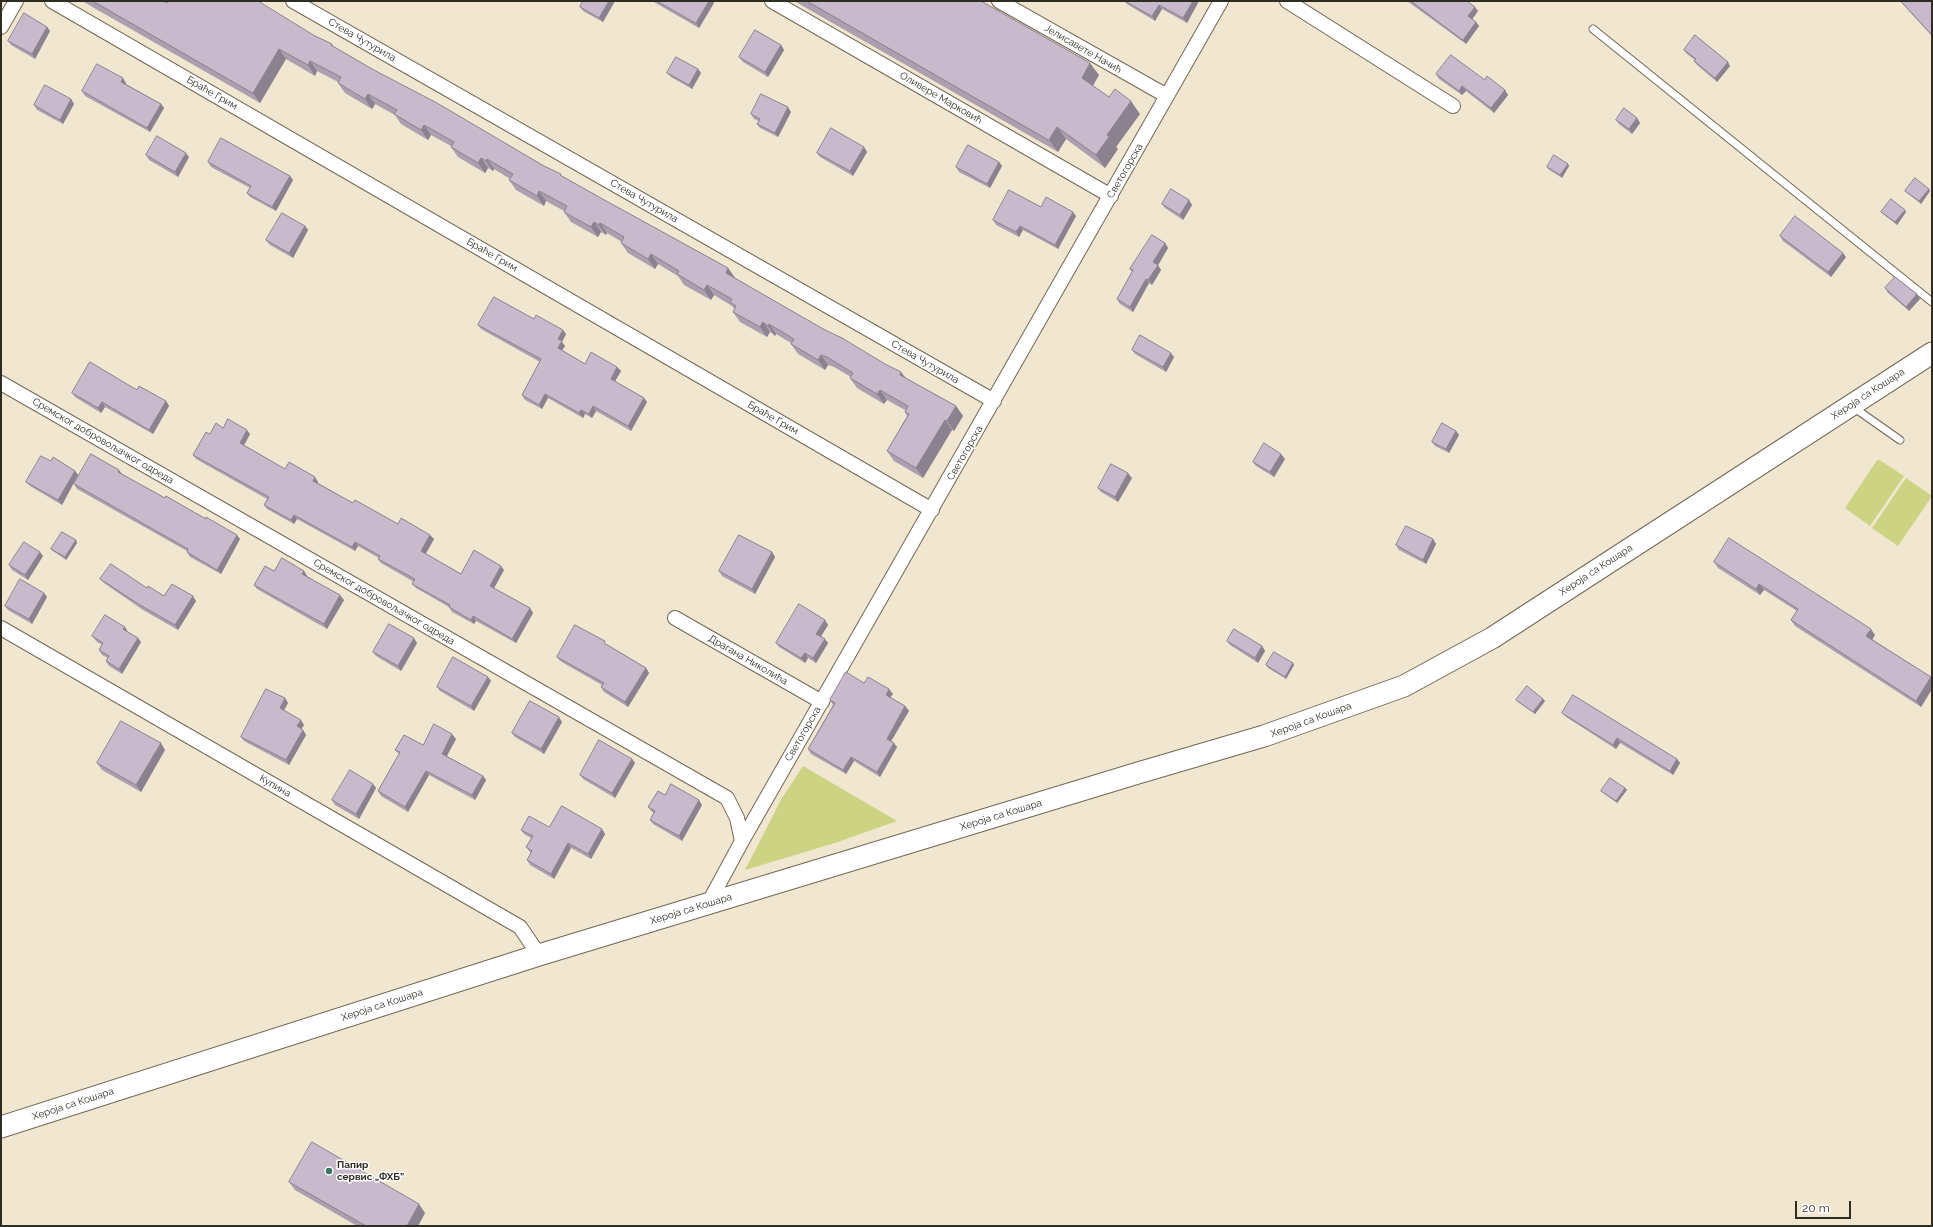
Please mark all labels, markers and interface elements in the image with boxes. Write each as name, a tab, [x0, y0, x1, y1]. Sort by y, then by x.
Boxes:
street label: Стева Чутурила	[326, 16, 398, 64]
street label: Јелисавете Начић	[1042, 22, 1124, 76]
street label: Оливере Марковић	[898, 69, 984, 127]
street label: Браће Грим	[184, 74, 240, 112]
street label: Светогорска	[1105, 142, 1145, 200]
street label: Стева Чутурила	[608, 177, 680, 225]
street label: Браће Грим	[464, 236, 520, 274]
street label: Стева Чутурила	[889, 338, 961, 386]
street label: Хероја са Кошара	[1829, 366, 1907, 422]
street label: Сремског добровољачког одреда	[30, 395, 176, 487]
street label: Браће Грим	[745, 399, 801, 437]
street label: Светогорска	[945, 424, 985, 482]
street label: Хероја са Кошара	[1557, 542, 1635, 598]
street label: Сремског добровољачког одреда	[311, 556, 457, 648]
street label: Драгана Николића	[706, 632, 790, 688]
street label: Хероја са Кошара	[1269, 700, 1353, 740]
street label: Светогорска	[783, 705, 823, 763]
street label: Купина	[257, 772, 293, 800]
street label: Хероја са Кошара	[959, 797, 1043, 833]
street label: Хероја са Кошара	[649, 891, 733, 927]
street label: Хероја са Кошара	[340, 986, 424, 1024]
street label: Хероја са Кошара	[31, 1085, 115, 1123]
place label: Папир сервис „ФХБ”	[337, 1159, 404, 1182]
marker: Папир сервис „ФХБ”	[324, 1166, 334, 1176]
scale bar	[1797, 1193, 1853, 1219]
text: 20 m	[1802, 1201, 1830, 1215]

